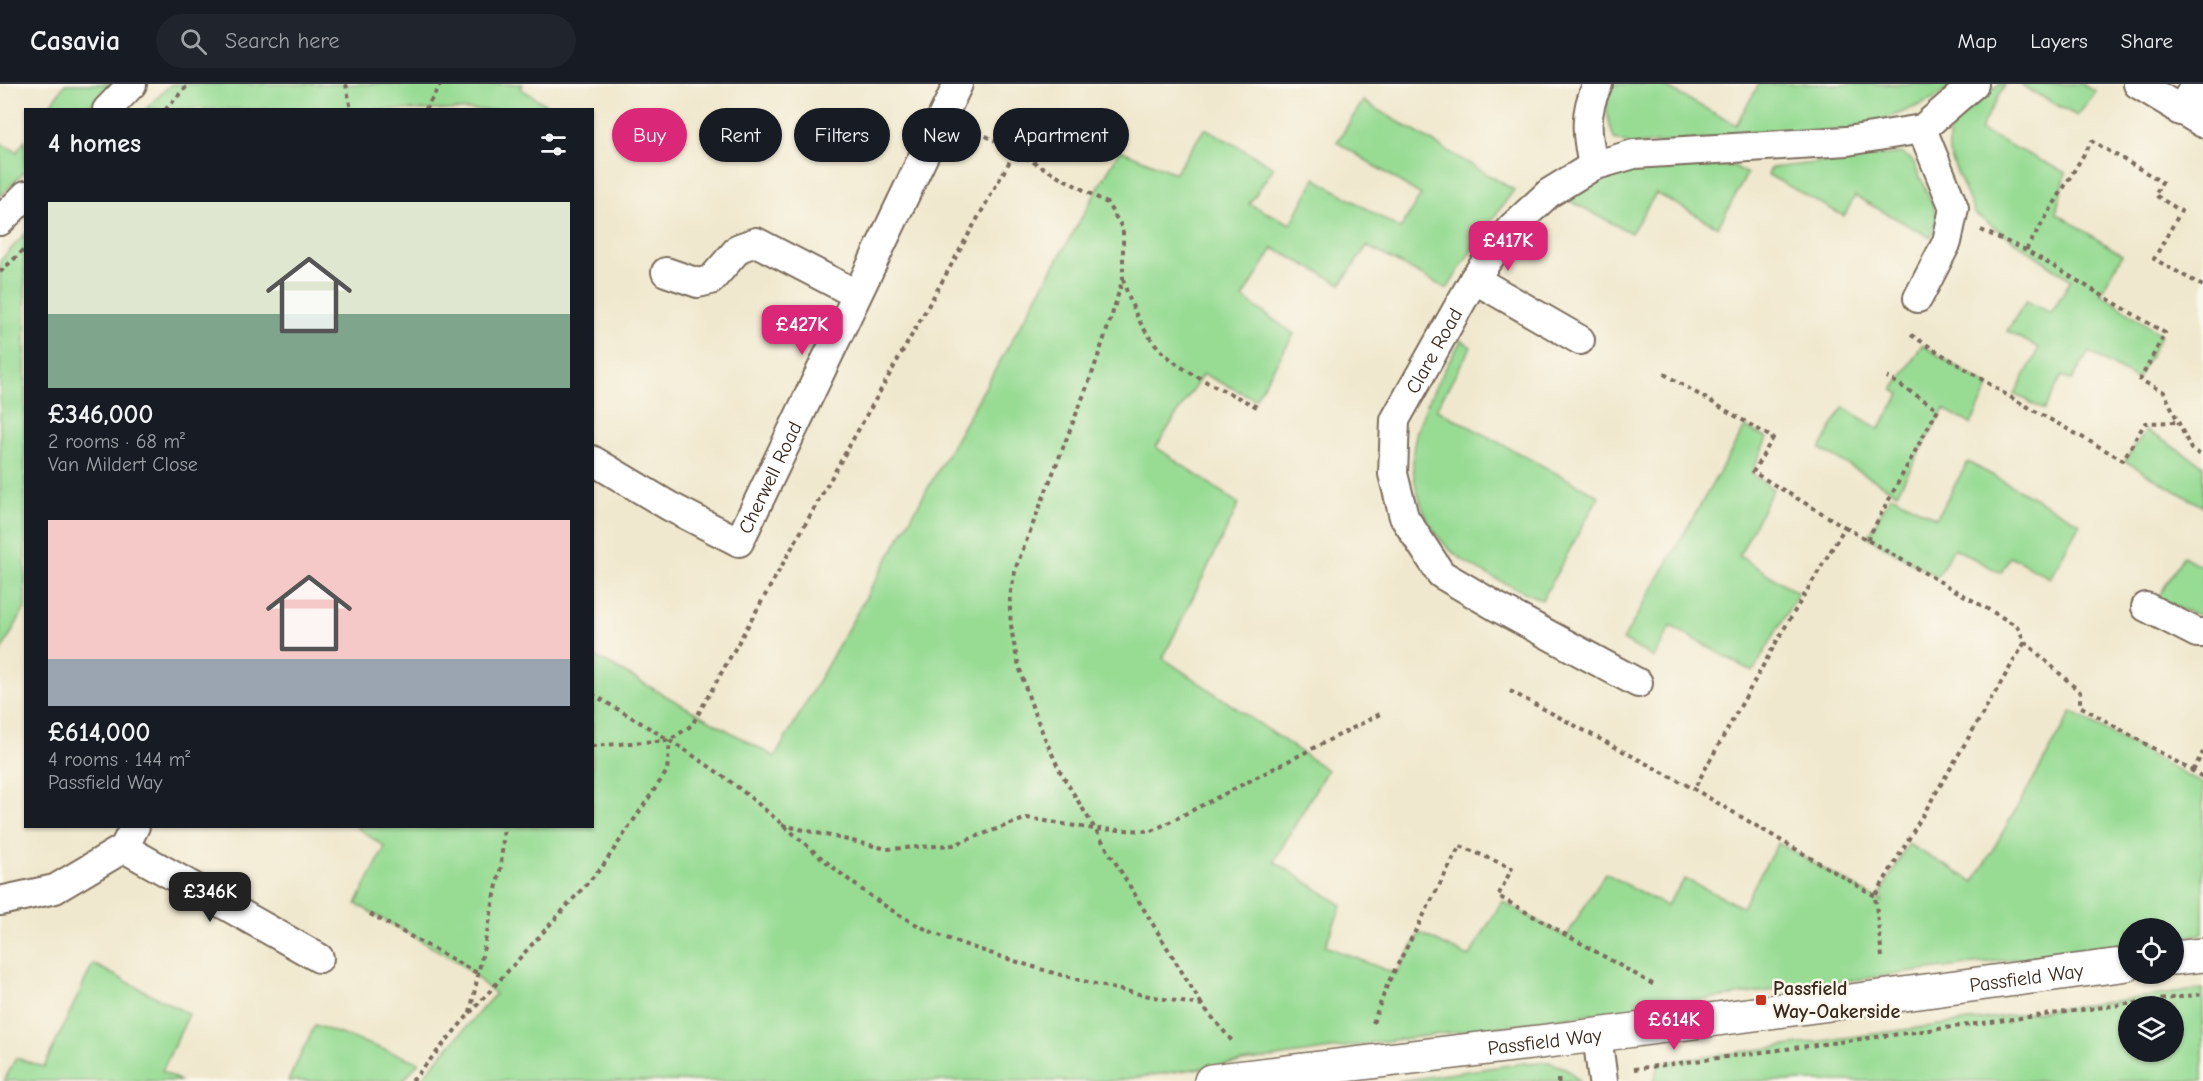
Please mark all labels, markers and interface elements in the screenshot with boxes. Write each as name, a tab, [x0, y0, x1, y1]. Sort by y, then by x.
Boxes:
search box	[156, 14, 576, 68]
text: Casavia	[30, 25, 120, 57]
icon: search	[177, 25, 210, 58]
text: Search here	[225, 28, 340, 54]
text: Map	[1958, 29, 1997, 53]
text: Layers	[2030, 29, 2088, 53]
text: Share	[2121, 29, 2173, 53]
chip: Buy	[612, 108, 687, 162]
chip: Rent	[699, 108, 782, 162]
chip: Filters	[794, 108, 890, 162]
chip: New	[902, 108, 981, 162]
chip: Apartment	[993, 108, 1129, 162]
icon: filters	[537, 128, 570, 161]
text: 4 homes	[48, 129, 141, 159]
pin: £417K	[1466, 221, 1550, 272]
text: £417K	[1483, 229, 1533, 252]
icon: home	[255, 241, 363, 349]
street label: Clare Road	[1401, 304, 1467, 398]
pin: £427K	[760, 305, 844, 356]
text: £427K	[776, 313, 828, 336]
text: £346,000	[48, 400, 153, 430]
street label: Cherwell Road	[733, 418, 806, 537]
text: 2 rooms · 68 m²	[48, 430, 185, 453]
text: Van Mildert Close	[48, 453, 198, 476]
icon: home	[255, 559, 363, 667]
text: £614,000	[48, 718, 150, 748]
text: 4 rooms · 144 m²	[48, 748, 190, 771]
text: Passfield Way	[48, 771, 163, 794]
pin: £346K	[168, 872, 252, 923]
text: £346K	[183, 880, 237, 903]
map controls	[2118, 918, 2184, 1062]
button: locate	[2118, 918, 2184, 984]
street label: Passfield Way	[1968, 959, 2085, 997]
place label: Passfield Way-Oakerside	[1773, 977, 1900, 1023]
marker: Passfield Way-Oakerside	[1754, 993, 1768, 1007]
button: layers	[2118, 996, 2184, 1062]
pin: £614K	[1632, 1000, 1716, 1051]
text: £614K	[1648, 1008, 1700, 1031]
street label: Passfield Way	[1486, 1023, 1603, 1059]

